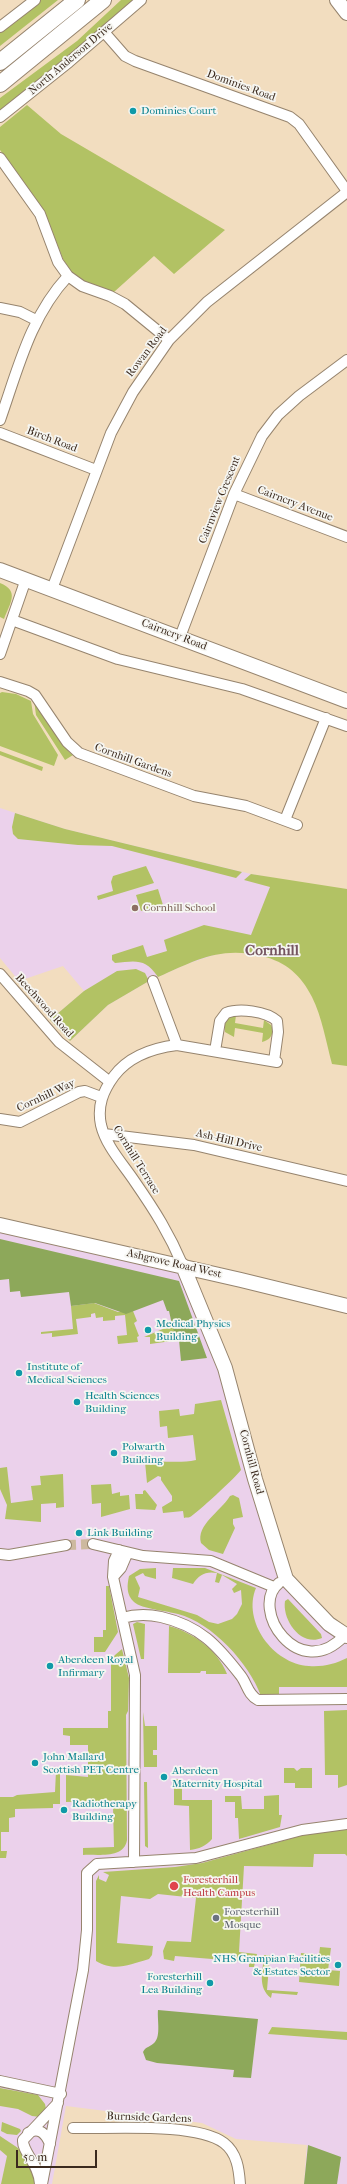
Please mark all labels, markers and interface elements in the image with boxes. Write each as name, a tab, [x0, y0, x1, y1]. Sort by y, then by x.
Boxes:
street label: North Anderson Drive	[26, 20, 116, 98]
street label: Dominies Road	[205, 67, 277, 105]
place label: Dominies Court	[141, 104, 217, 118]
marker: Dominies Court	[128, 106, 138, 116]
street label: Rowan Road	[124, 324, 170, 380]
street label: Birch Road	[25, 424, 79, 456]
street label: Cairnview Crescent	[196, 454, 244, 546]
street label: Cairncry Avenue	[255, 484, 335, 524]
street label: Cairncry Road	[139, 616, 209, 654]
street label: Cornhill Gardens	[93, 741, 173, 781]
place label: Cornhill School	[143, 901, 216, 915]
marker: Cornhill School	[130, 903, 140, 913]
district label: Cornhill	[245, 942, 299, 960]
street label: Beechwood Road	[12, 972, 76, 1040]
street label: Cornhill Way	[15, 1077, 77, 1115]
street label: Cornhill Terrace	[110, 1123, 162, 1197]
street label: Ash-Hill Drive	[195, 1127, 263, 1155]
street label: Ashgrove Road West	[125, 1247, 223, 1281]
place label: Medical Physics Building	[156, 1317, 230, 1343]
marker: Medical Physics Building	[143, 1325, 153, 1335]
place label: Institute of Medical Sciences	[27, 1360, 107, 1386]
marker: Institute of Medical Sciences	[14, 1368, 24, 1378]
place label: Health Sciences Building	[85, 1389, 159, 1415]
marker: Health Sciences Building	[72, 1397, 82, 1407]
street label: Cornhill Road	[236, 1428, 266, 1496]
place label: Polwarth Building	[122, 1440, 165, 1466]
marker: Polwarth Building	[109, 1448, 119, 1458]
place label: Link Building	[87, 1526, 152, 1540]
marker: Link Building	[74, 1528, 84, 1538]
place label: Aberdeen Royal Infirmary	[58, 1653, 133, 1679]
marker: Aberdeen Royal Infirmary	[45, 1661, 55, 1671]
place label: John Mallard Scottish PET Centre	[43, 1750, 139, 1776]
marker: John Mallard Scottish PET Centre	[30, 1758, 40, 1768]
place label: Aberdeen Maternity Hospital	[172, 1764, 262, 1790]
marker: Aberdeen Maternity Hospital	[159, 1772, 169, 1782]
place label: Radiotherapy Building	[72, 1797, 137, 1823]
marker: Radiotherapy Building	[59, 1805, 69, 1815]
place label: Foresterhill Health Campus	[183, 1873, 255, 1899]
marker: Foresterhill Health Campus	[168, 1880, 180, 1892]
place label: Foresterhill Mosque	[224, 1905, 279, 1931]
marker: Foresterhill Mosque	[211, 1913, 221, 1923]
place label: NHS Grampian Facilities & Estates Sector	[213, 1952, 330, 1978]
marker: NHS Grampian Facilities & Estates Sector	[333, 1960, 343, 1970]
place label: Foresterhill Lea Building	[141, 1970, 202, 1996]
marker: Foresterhill Lea Building	[205, 1978, 215, 1988]
street label: Burnside Gardens	[106, 2110, 192, 2126]
scale bar	[18, 2142, 99, 2168]
text: 50 m	[23, 2150, 47, 2164]

